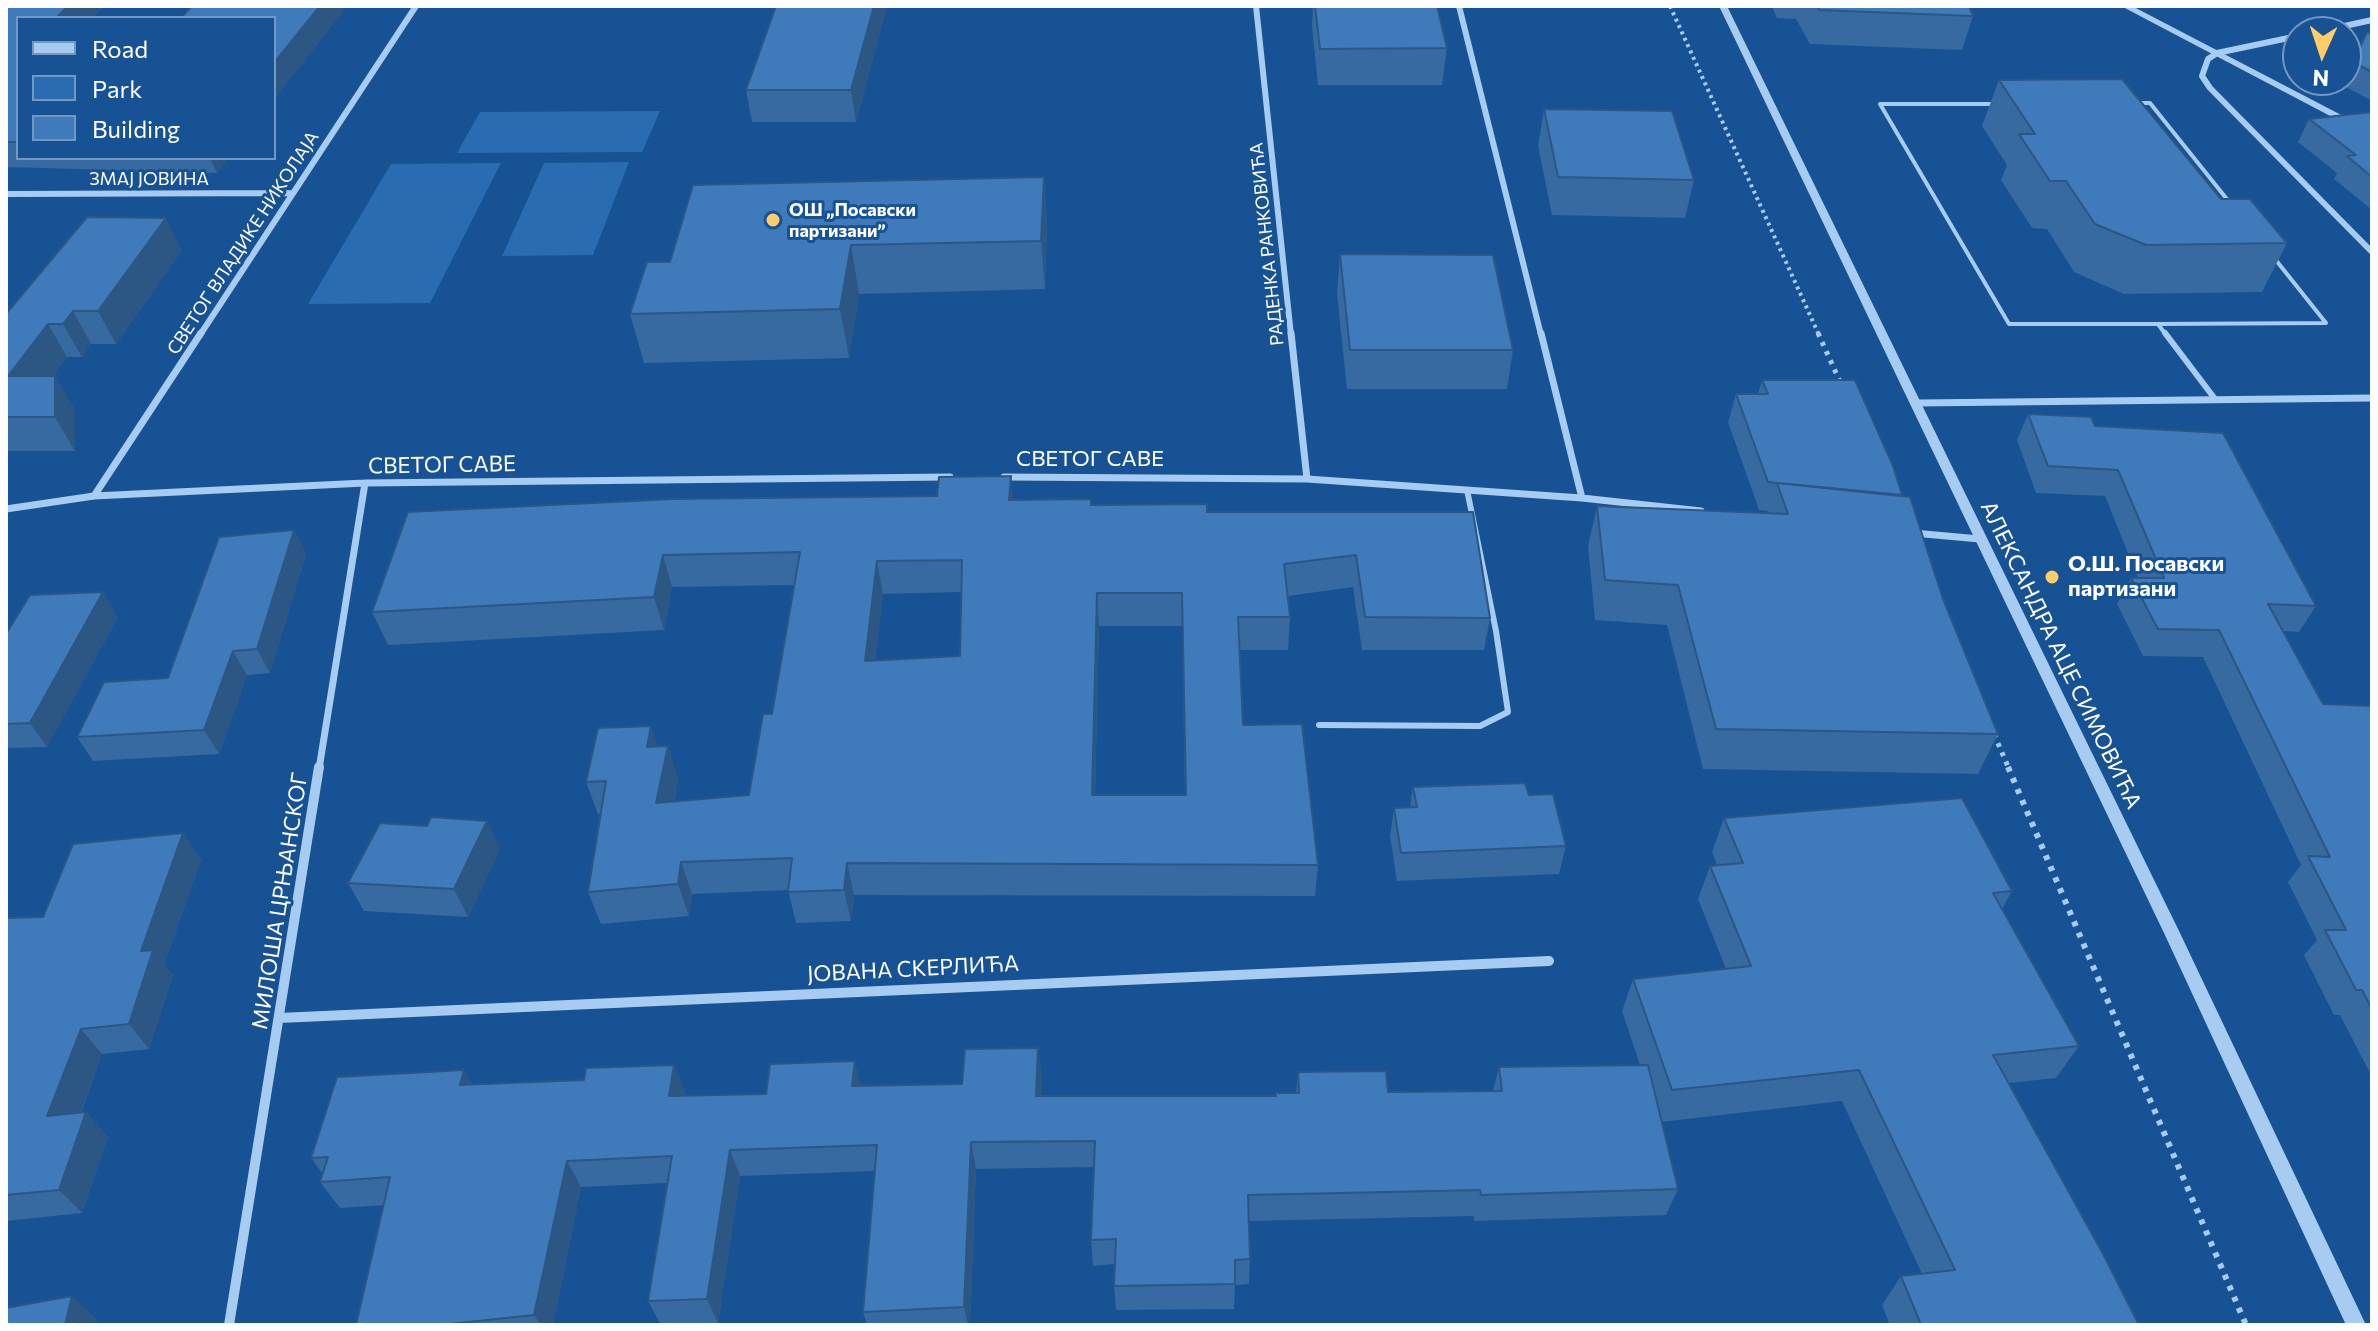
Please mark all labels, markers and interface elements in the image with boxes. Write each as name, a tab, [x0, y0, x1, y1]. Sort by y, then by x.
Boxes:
legend	[16, 16, 276, 160]
north arrow	[2282, 16, 2362, 96]
text: Road	[92, 34, 148, 63]
text: N	[2312, 65, 2330, 92]
text: Park	[92, 74, 142, 103]
text: Building	[92, 114, 180, 143]
street label: СВЕТОГ ВЛАДИКЕ НИКОЛАЈА	[163, 127, 323, 359]
street label: РАДЕНКА РАНКОВИЋА	[1246, 141, 1288, 347]
street label: ЗМАЈ ЈОВИНА	[89, 168, 209, 190]
place label: ОШ „Посавски партизани”	[789, 199, 916, 242]
marker: ОШ „Посавски партизани”	[764, 211, 782, 229]
street label: СВЕТОГ САВЕ	[1016, 446, 1164, 472]
street label: СВЕТОГ САВЕ	[368, 451, 516, 479]
street label: АЛЕКСАНДРА АЦЕ СИМОВИЋА	[1975, 497, 2147, 813]
place label: О.Ш. Посавски партизани	[2068, 551, 2224, 602]
marker: О.Ш. Посавски партизани	[2043, 568, 2061, 586]
street label: МИЛОША ЦРЊАНСКОГ	[247, 770, 313, 1032]
street label: ЈОВАНА СКЕРЛИЋА	[806, 950, 1020, 988]

